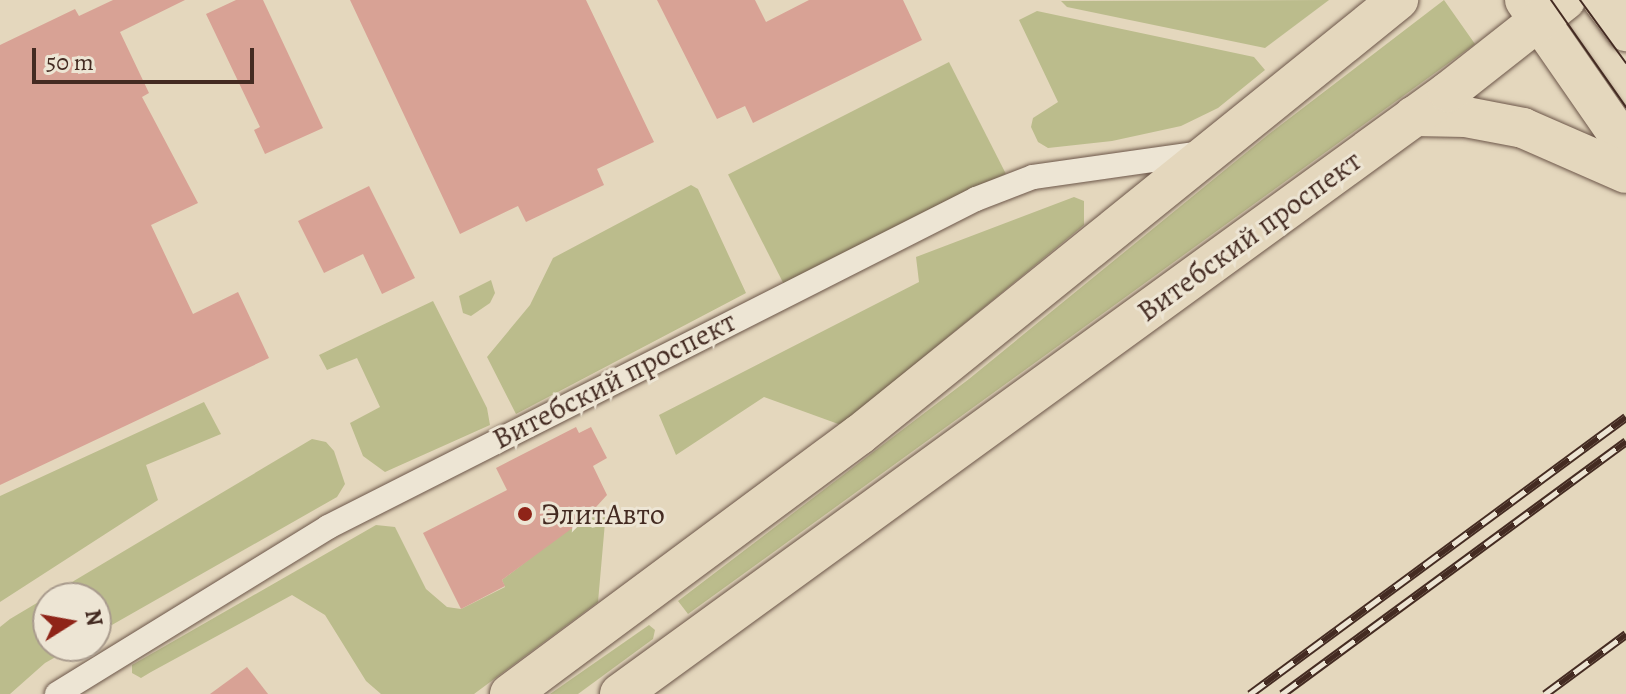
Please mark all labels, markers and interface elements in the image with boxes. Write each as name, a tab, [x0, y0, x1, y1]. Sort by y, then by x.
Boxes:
scale bar	[36, 32, 258, 82]
text: 50 m	[46, 46, 94, 78]
street label: Витебский проспект	[1130, 143, 1368, 329]
street label: Витебский проспект	[486, 303, 742, 457]
place label: ЭлитАвто	[541, 496, 665, 532]
marker: ЭлитАвто	[516, 505, 534, 523]
north arrow	[32, 582, 112, 662]
text: N	[77, 607, 110, 629]

